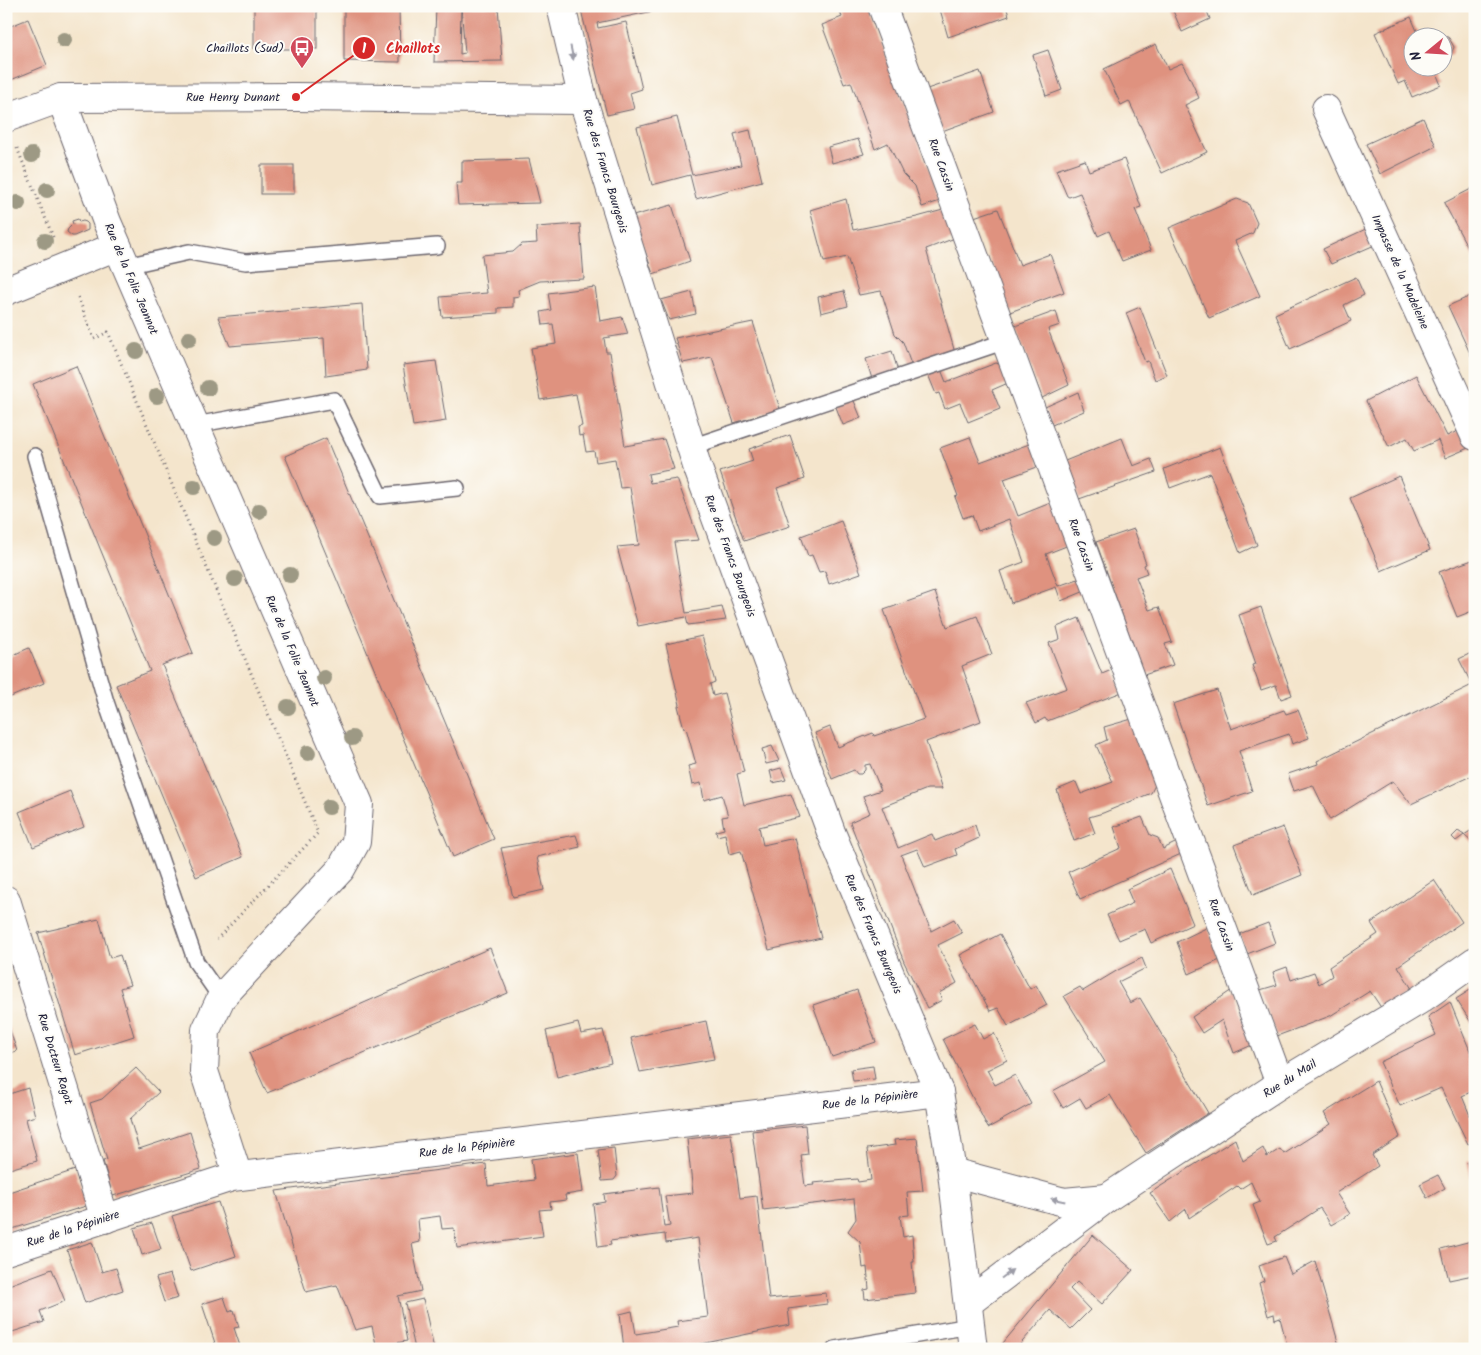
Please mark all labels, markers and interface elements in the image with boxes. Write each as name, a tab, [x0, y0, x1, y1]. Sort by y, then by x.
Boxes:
north arrow	[1404, 28, 1454, 78]
callout: Chaillots	[351, 34, 450, 63]
bus stop icon: Chaillots (Sud)	[289, 35, 315, 69]
text: 1	[362, 37, 367, 61]
text: Chaillots	[386, 38, 440, 60]
place label: Chaillots (Sud)	[206, 39, 284, 58]
one-way arrow	[568, 46, 576, 61]
text: N	[1405, 48, 1428, 63]
street label: Rue Henry Dunant	[186, 88, 280, 107]
street label: Rue des Francs Bourgeois	[577, 106, 633, 236]
street label: Rue Cassin	[923, 136, 959, 194]
street label: Impasse de la Madeleine	[1366, 211, 1434, 333]
street label: Rue de la Folie Jeannot	[99, 220, 163, 338]
street label: Rue des Francs Bourgeois	[699, 492, 761, 620]
street label: Rue Cassin	[1063, 516, 1099, 574]
street label: Rue de la Folie Jeannot	[260, 592, 324, 710]
street label: Rue des Francs Bourgeois	[839, 871, 907, 997]
street label: Rue Cassin	[1203, 896, 1239, 954]
street label: Rue Docteur Ragot	[32, 1011, 78, 1107]
street label: Rue du Mail	[1259, 1055, 1321, 1103]
street label: Rue de la Pépinière	[821, 1085, 920, 1115]
street label: Rue de la Pépinière	[418, 1133, 517, 1163]
one-way arrow	[1050, 1195, 1066, 1203]
street label: Rue de la Pépinière	[24, 1205, 123, 1253]
one-way arrow	[1000, 1269, 1014, 1279]

